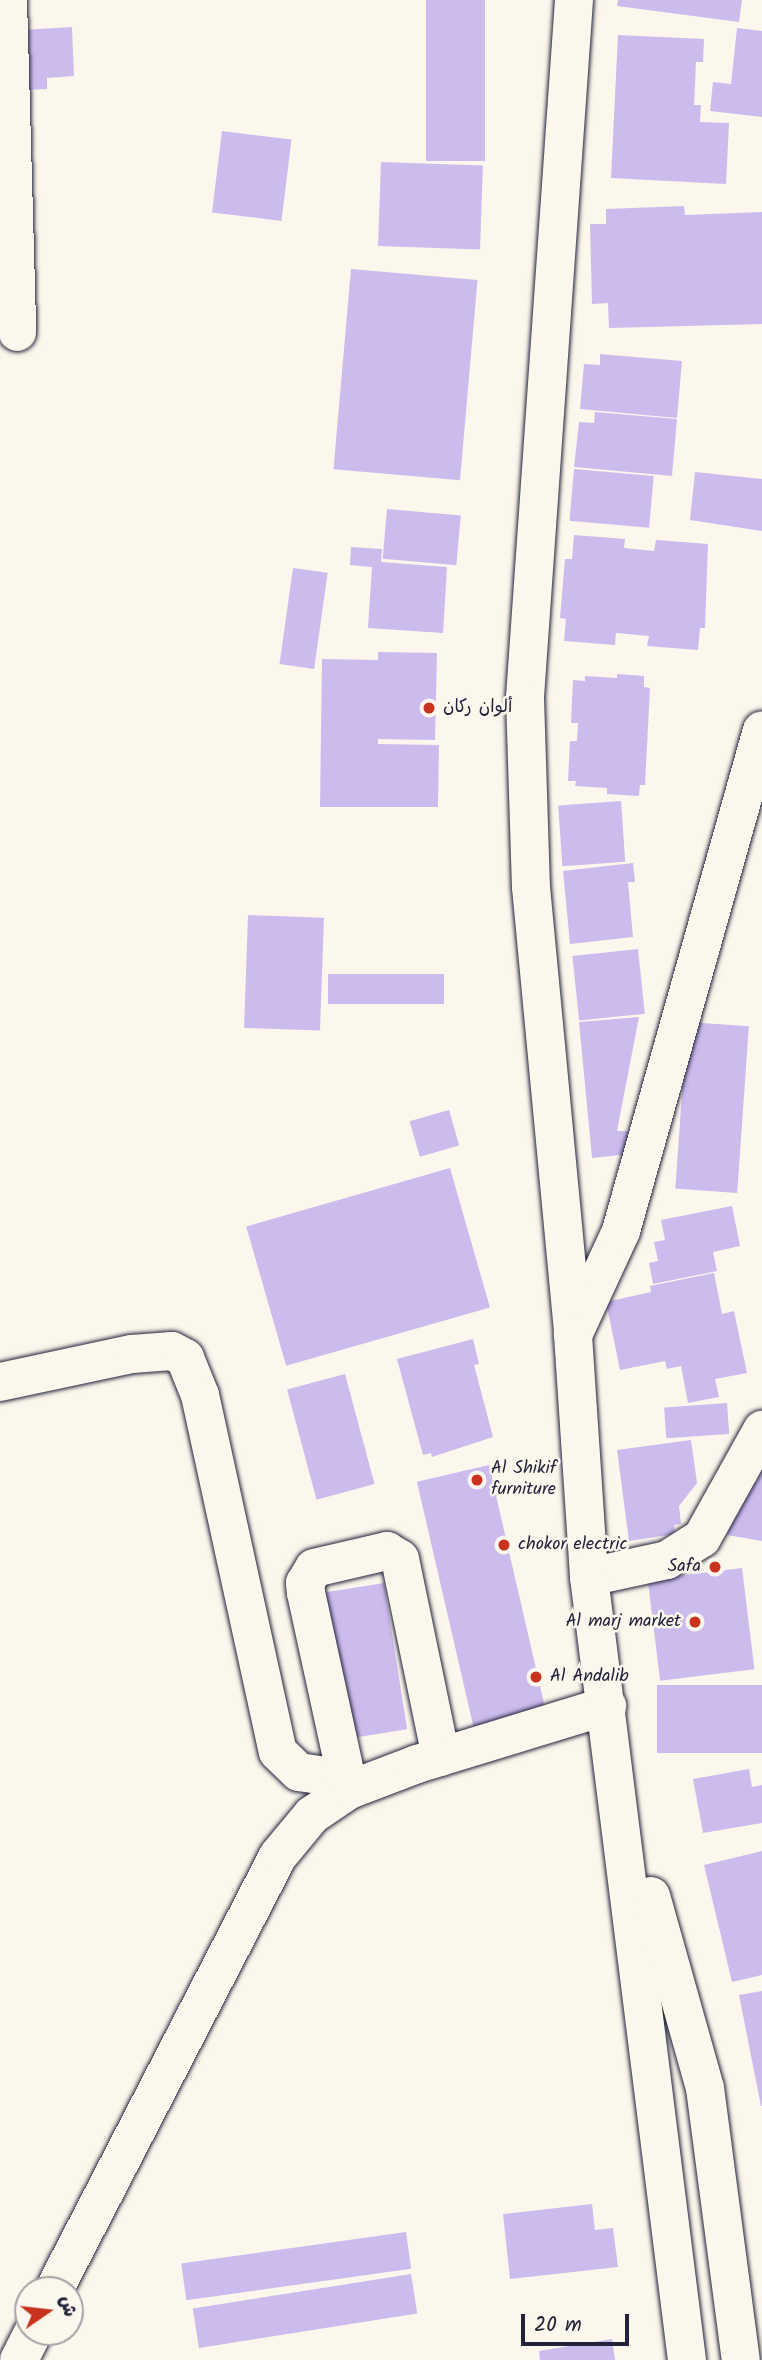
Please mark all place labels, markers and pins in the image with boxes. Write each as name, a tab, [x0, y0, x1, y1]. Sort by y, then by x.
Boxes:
place label: ألوان ركان	[443, 697, 512, 719]
marker: ألوان ركان	[421, 700, 437, 716]
place label: Al Shikif furniture	[491, 1459, 557, 1502]
marker: Al Shikif furniture	[469, 1472, 485, 1488]
place label: chokor electric	[518, 1534, 627, 1556]
marker: chokor electric	[496, 1537, 512, 1553]
place label: Safa	[668, 1556, 701, 1578]
marker: Safa	[707, 1559, 723, 1575]
place label: Al marj market	[566, 1611, 681, 1633]
marker: Al marj market	[687, 1614, 703, 1630]
place label: Al Andalib	[550, 1666, 629, 1688]
marker: Al Andalib	[528, 1669, 544, 1685]

